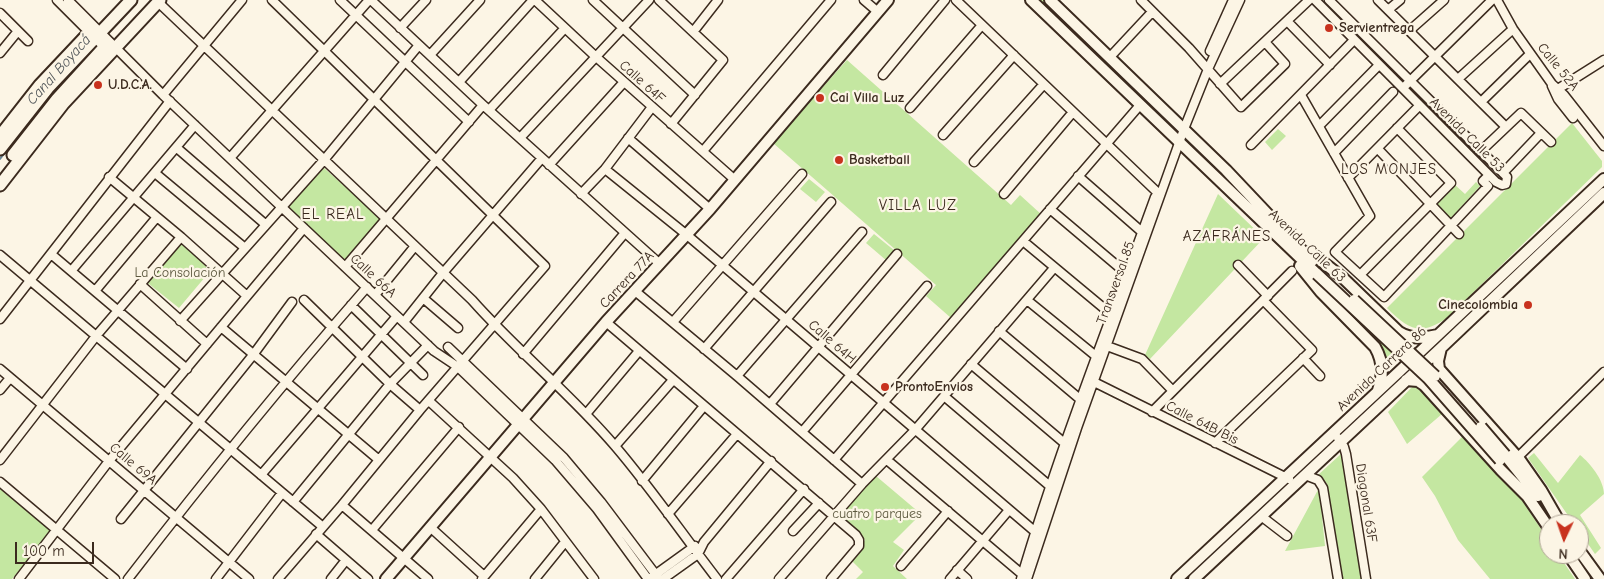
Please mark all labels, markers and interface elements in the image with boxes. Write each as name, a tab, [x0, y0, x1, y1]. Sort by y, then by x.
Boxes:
place label: Servientrega	[1339, 20, 1414, 36]
marker: Servientrega	[1323, 22, 1335, 34]
water label: Canal Boyacá	[23, 31, 95, 109]
street label: Calle 52A	[1534, 40, 1582, 94]
street label: Calle 64F	[616, 57, 668, 107]
place label: U.D.C.A.	[108, 77, 152, 93]
marker: U.D.C.A.	[92, 79, 104, 91]
place label: Cai Villa Luz	[830, 90, 904, 106]
marker: Cai Villa Luz	[814, 92, 826, 104]
street label: Avenida Calle 53	[1426, 94, 1508, 176]
place label: Basketball	[849, 152, 910, 168]
marker: Basketball	[833, 154, 845, 166]
district label: LOS MONJES	[1340, 161, 1438, 179]
district label: VILLA LUZ	[878, 197, 958, 215]
district label: EL REAL	[301, 206, 365, 224]
street label: Avenida Calle 63	[1265, 206, 1349, 286]
district label: AZAFRÁNES	[1182, 228, 1272, 246]
street label: Transversal 85	[1093, 239, 1139, 327]
street label: Carrera 77A	[596, 248, 658, 312]
street label: Calle 66A	[346, 250, 400, 302]
park label: La Consolación	[135, 265, 225, 281]
place label: Cinecolombia	[1438, 297, 1518, 313]
marker: Cinecolombia	[1522, 299, 1534, 311]
street label: Calle 64H	[805, 317, 859, 367]
street label: Avenida Carrera 86	[1334, 323, 1430, 415]
place label: ProntoEnvios	[895, 379, 973, 395]
marker: ProntoEnvios	[879, 381, 891, 393]
street label: Calle 64B Bis	[1163, 398, 1241, 448]
street label: Calle 69A	[106, 439, 160, 489]
street label: Diagonal 63F	[1351, 462, 1381, 544]
park label: cuatro parques	[832, 506, 922, 522]
north arrow	[1539, 514, 1589, 564]
scale bar	[18, 532, 96, 564]
text: 100 m	[23, 542, 65, 560]
text: N	[1558, 545, 1568, 562]

